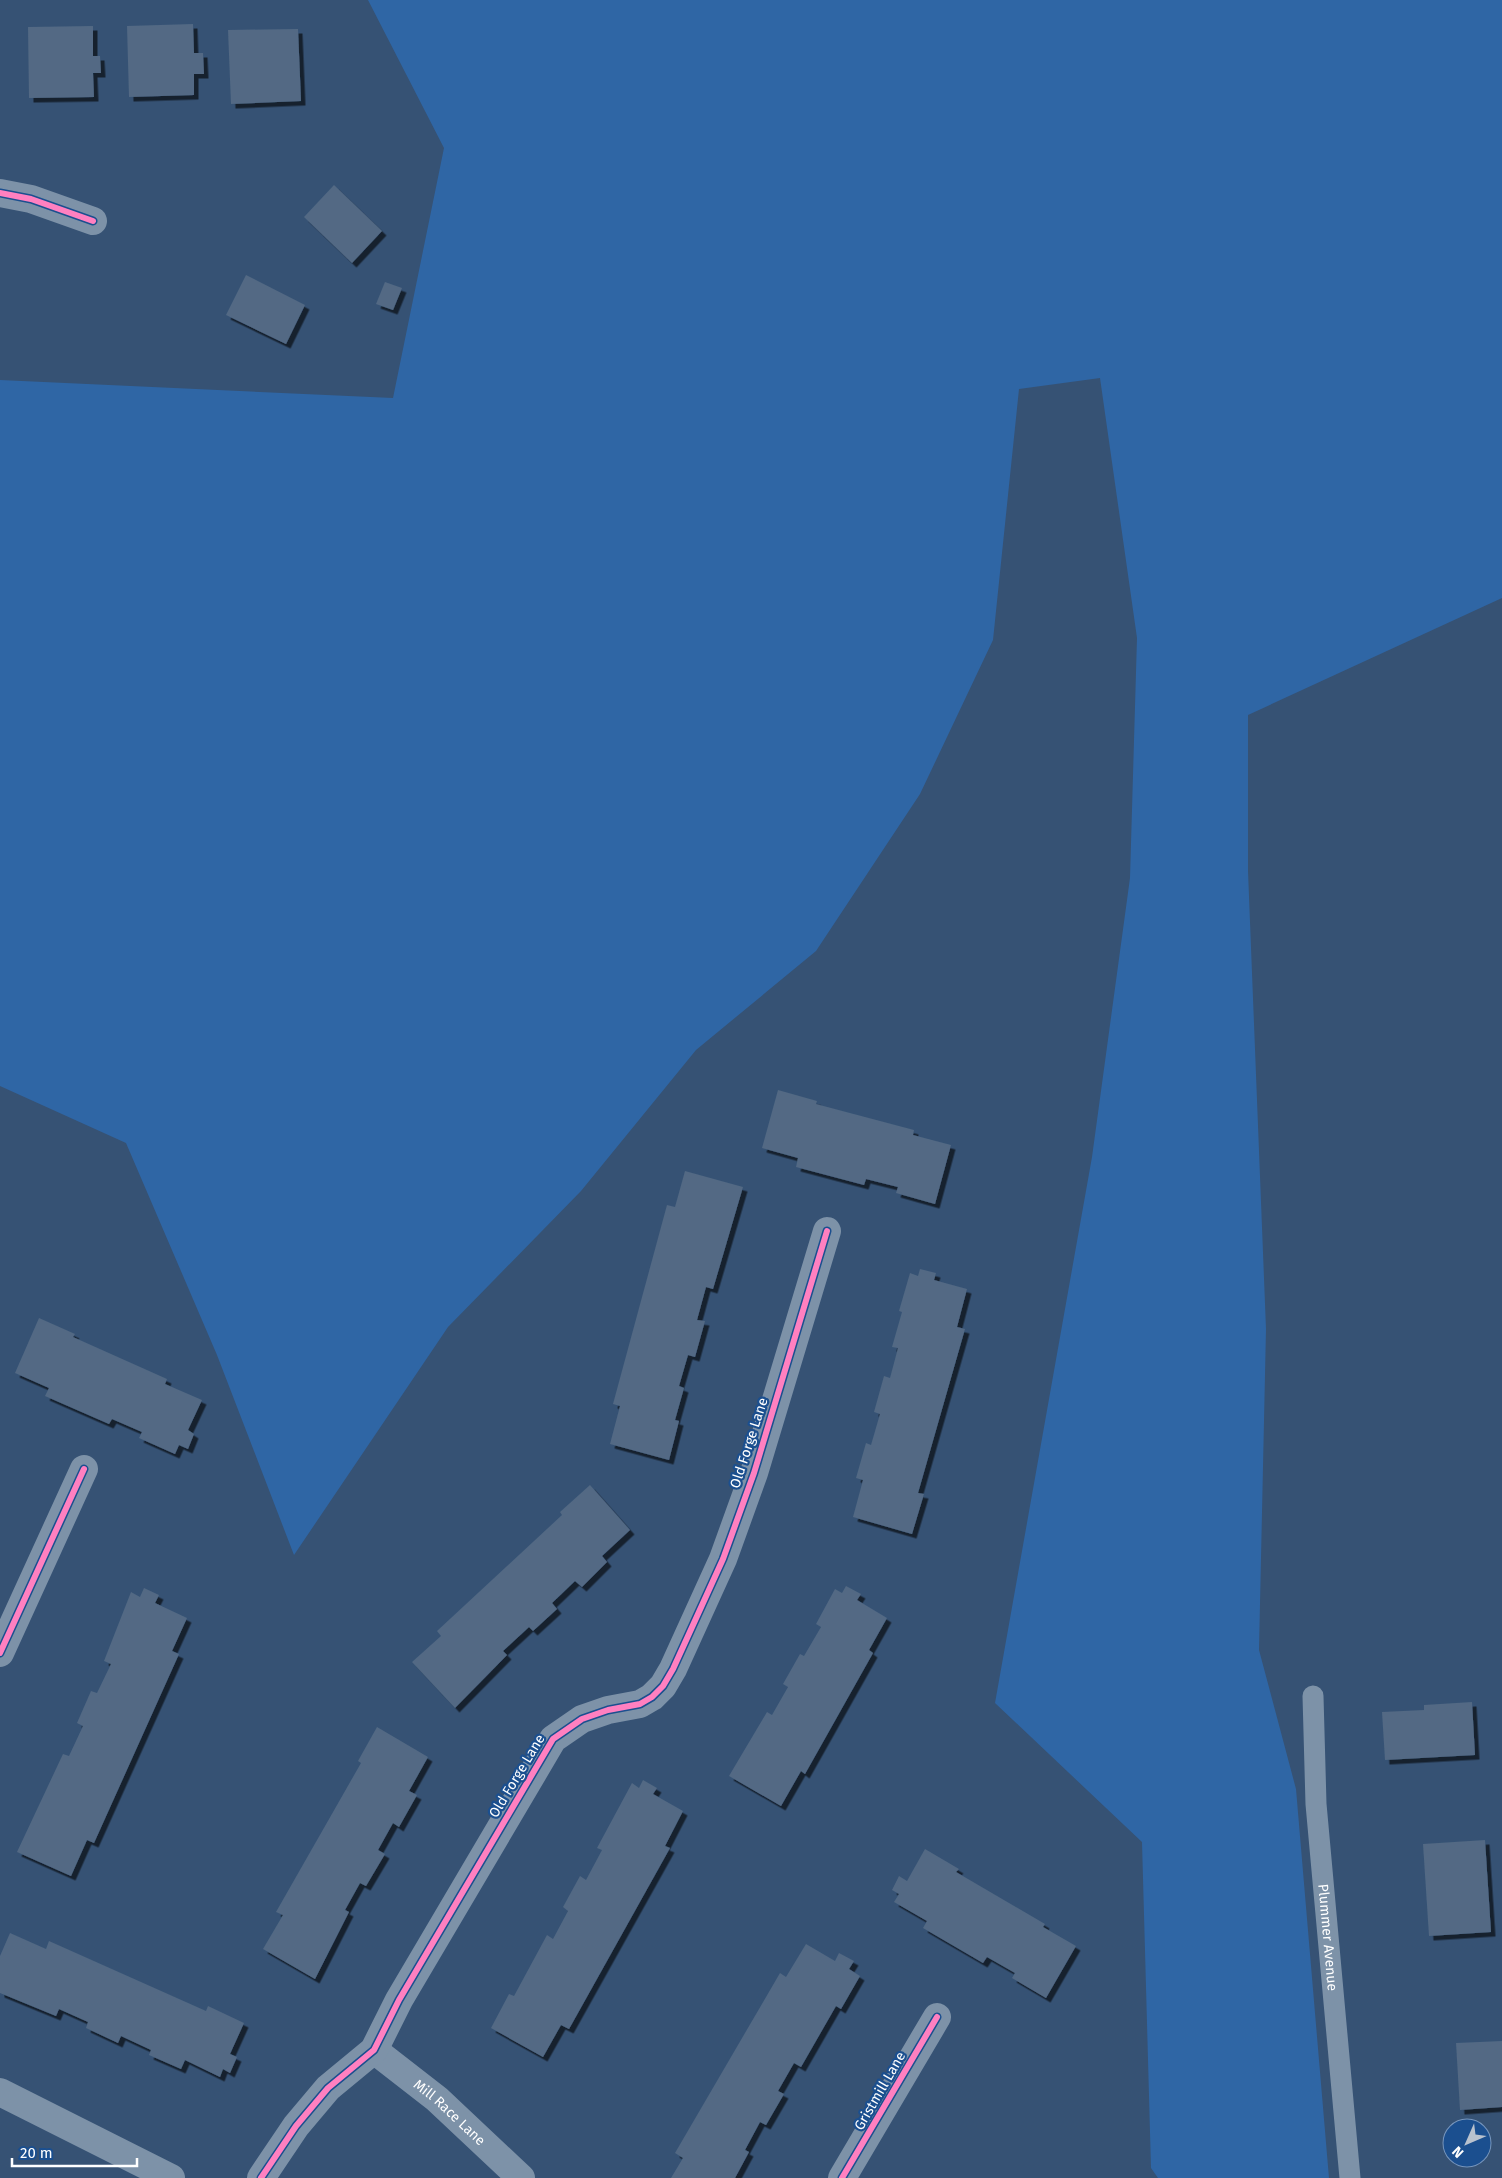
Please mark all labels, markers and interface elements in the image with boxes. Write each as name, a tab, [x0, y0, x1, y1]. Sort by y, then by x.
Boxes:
street label: Old Forge Lane	[726, 1396, 772, 1490]
street label: Old Forge Lane	[485, 1731, 549, 1821]
street label: Plummer Avenue	[1315, 1883, 1341, 1992]
street label: Gristmill Lane	[851, 2049, 909, 2133]
street label: Mill Race Lane	[410, 2076, 489, 2149]
north arrow	[1442, 2118, 1492, 2168]
scale bar	[12, 2136, 138, 2168]
text: N	[1449, 2143, 1467, 2161]
text: 20 m	[20, 2144, 53, 2162]

